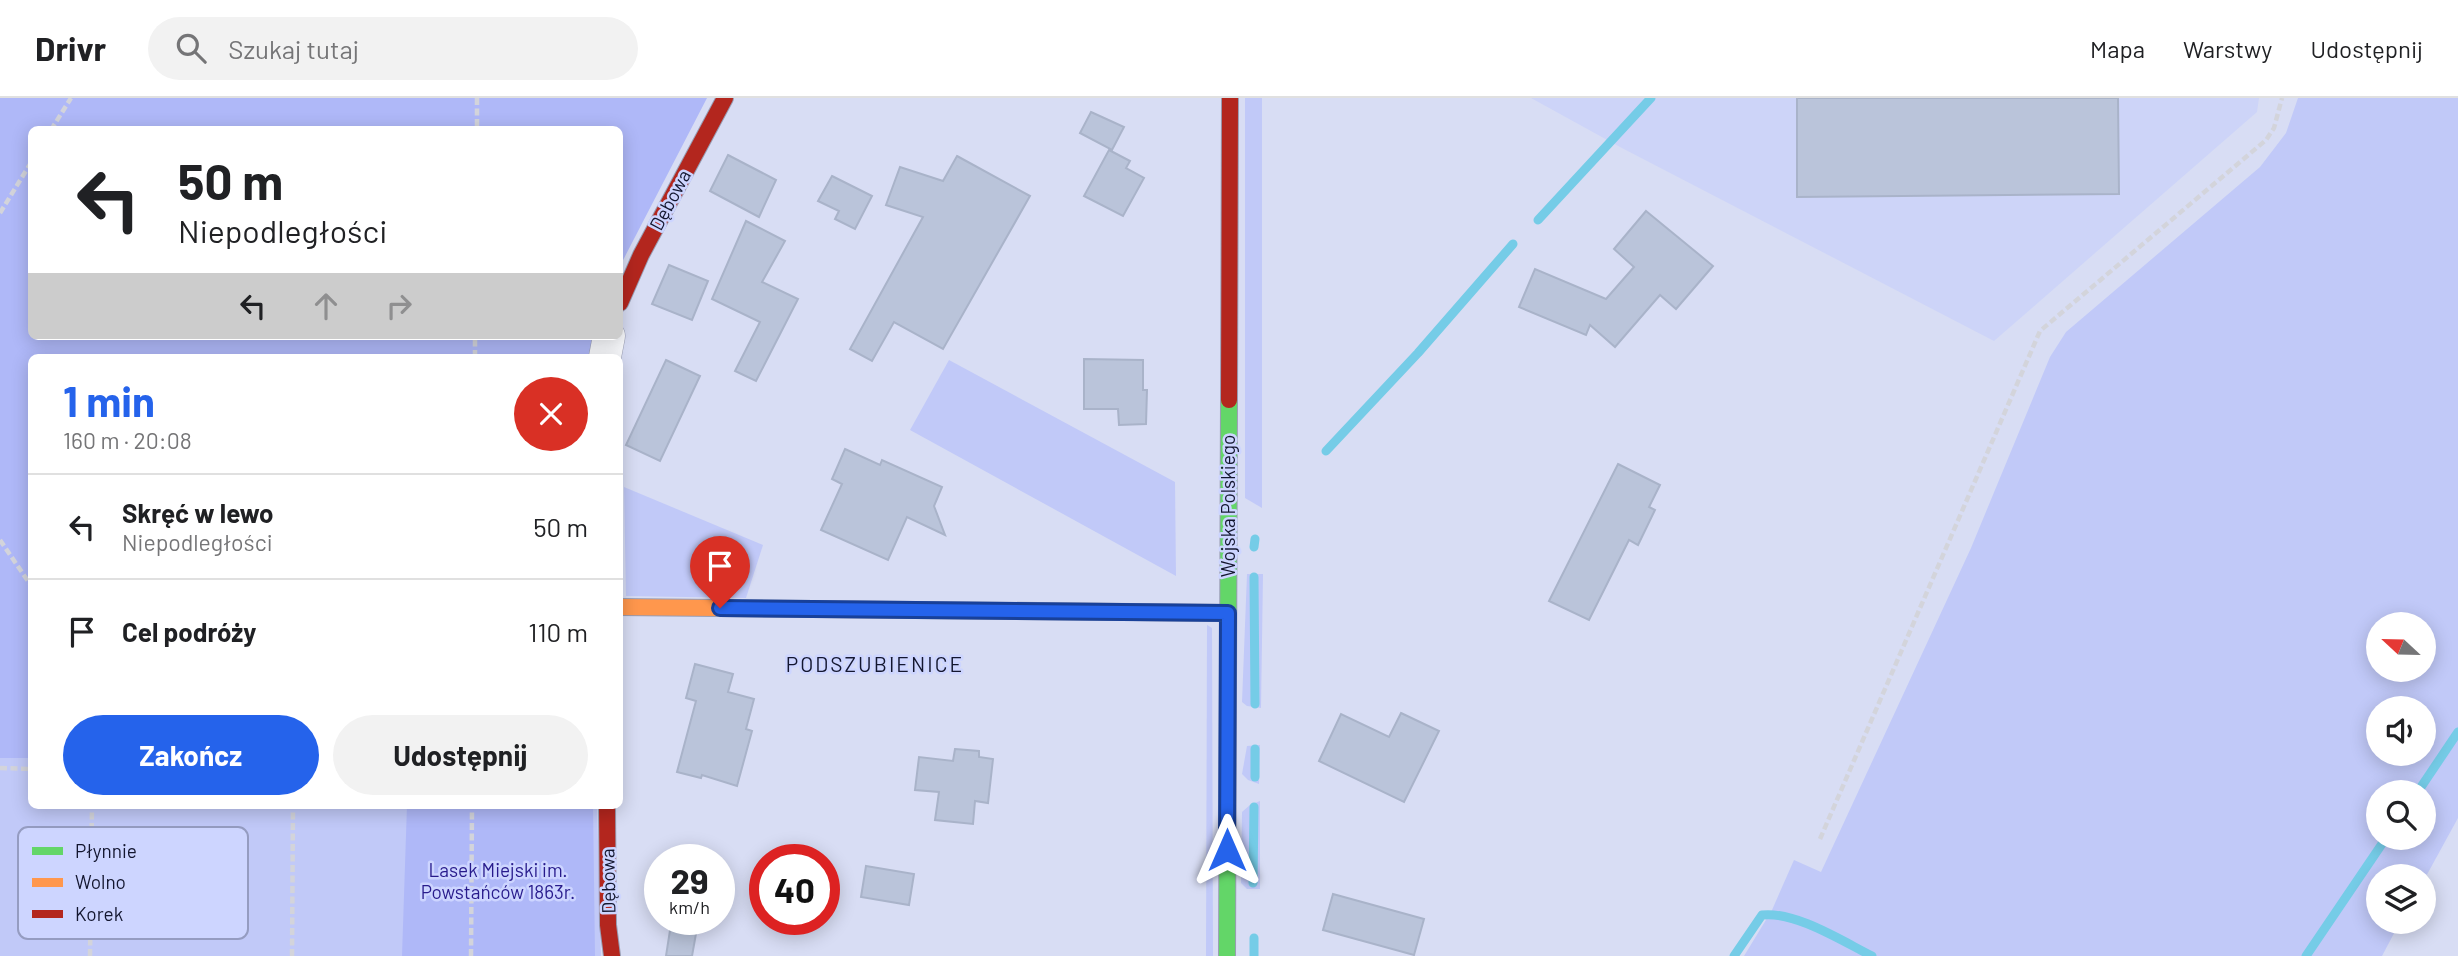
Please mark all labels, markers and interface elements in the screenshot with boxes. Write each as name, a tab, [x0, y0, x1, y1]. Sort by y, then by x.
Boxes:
search box	[148, 17, 638, 80]
text: Drivr	[35, 28, 106, 68]
icon: search	[172, 29, 210, 67]
text: Szukaj tutaj	[228, 33, 359, 64]
text: Mapa	[2090, 34, 2145, 63]
text: Warstwy	[2183, 34, 2272, 63]
text: Udostępnij	[2310, 34, 2423, 63]
text: 50 m	[178, 151, 283, 210]
icon: left	[63, 154, 154, 245]
street label: Dębowa	[644, 166, 695, 234]
text: Niepodległości	[178, 211, 387, 249]
icon: left	[234, 287, 272, 325]
icon: ahead	[307, 287, 345, 325]
icon: right	[380, 287, 418, 325]
text: 1 min	[63, 375, 155, 425]
button: close	[514, 377, 588, 451]
text: 160 m · 20:08	[63, 426, 192, 454]
street label: Wojska Polskiego	[1216, 435, 1239, 577]
text: Skręć w lewo	[122, 497, 274, 528]
icon: left	[63, 508, 101, 546]
text: 50 m	[533, 511, 588, 542]
text: Niepodległości	[122, 528, 273, 556]
pin	[690, 536, 750, 608]
icon: arrive	[701, 547, 739, 585]
north arrow	[2366, 612, 2436, 682]
map controls	[2366, 612, 2436, 934]
icon: arrive	[63, 613, 101, 651]
text: Cel podróży	[122, 616, 256, 647]
text: 110 m	[528, 616, 588, 647]
district label: PODSZUBIENICE	[786, 651, 964, 676]
button: sound	[2366, 696, 2436, 766]
button: Zakończ	[63, 715, 319, 795]
button: Udostępnij	[333, 715, 588, 795]
button: search	[2366, 780, 2436, 850]
position arrow	[1190, 813, 1264, 887]
legend	[18, 827, 248, 939]
text: Płynnie	[75, 839, 137, 862]
speed limit sign: 40	[749, 844, 840, 935]
street label: Dębowa	[595, 848, 620, 914]
park label: Lasek Miejski im. Powstańców 1863r.	[421, 858, 575, 903]
text: 29	[670, 859, 709, 901]
button: layers	[2366, 864, 2436, 934]
text: Wolno	[75, 870, 126, 893]
text: km/h	[669, 896, 710, 918]
text: Korek	[75, 902, 123, 925]

